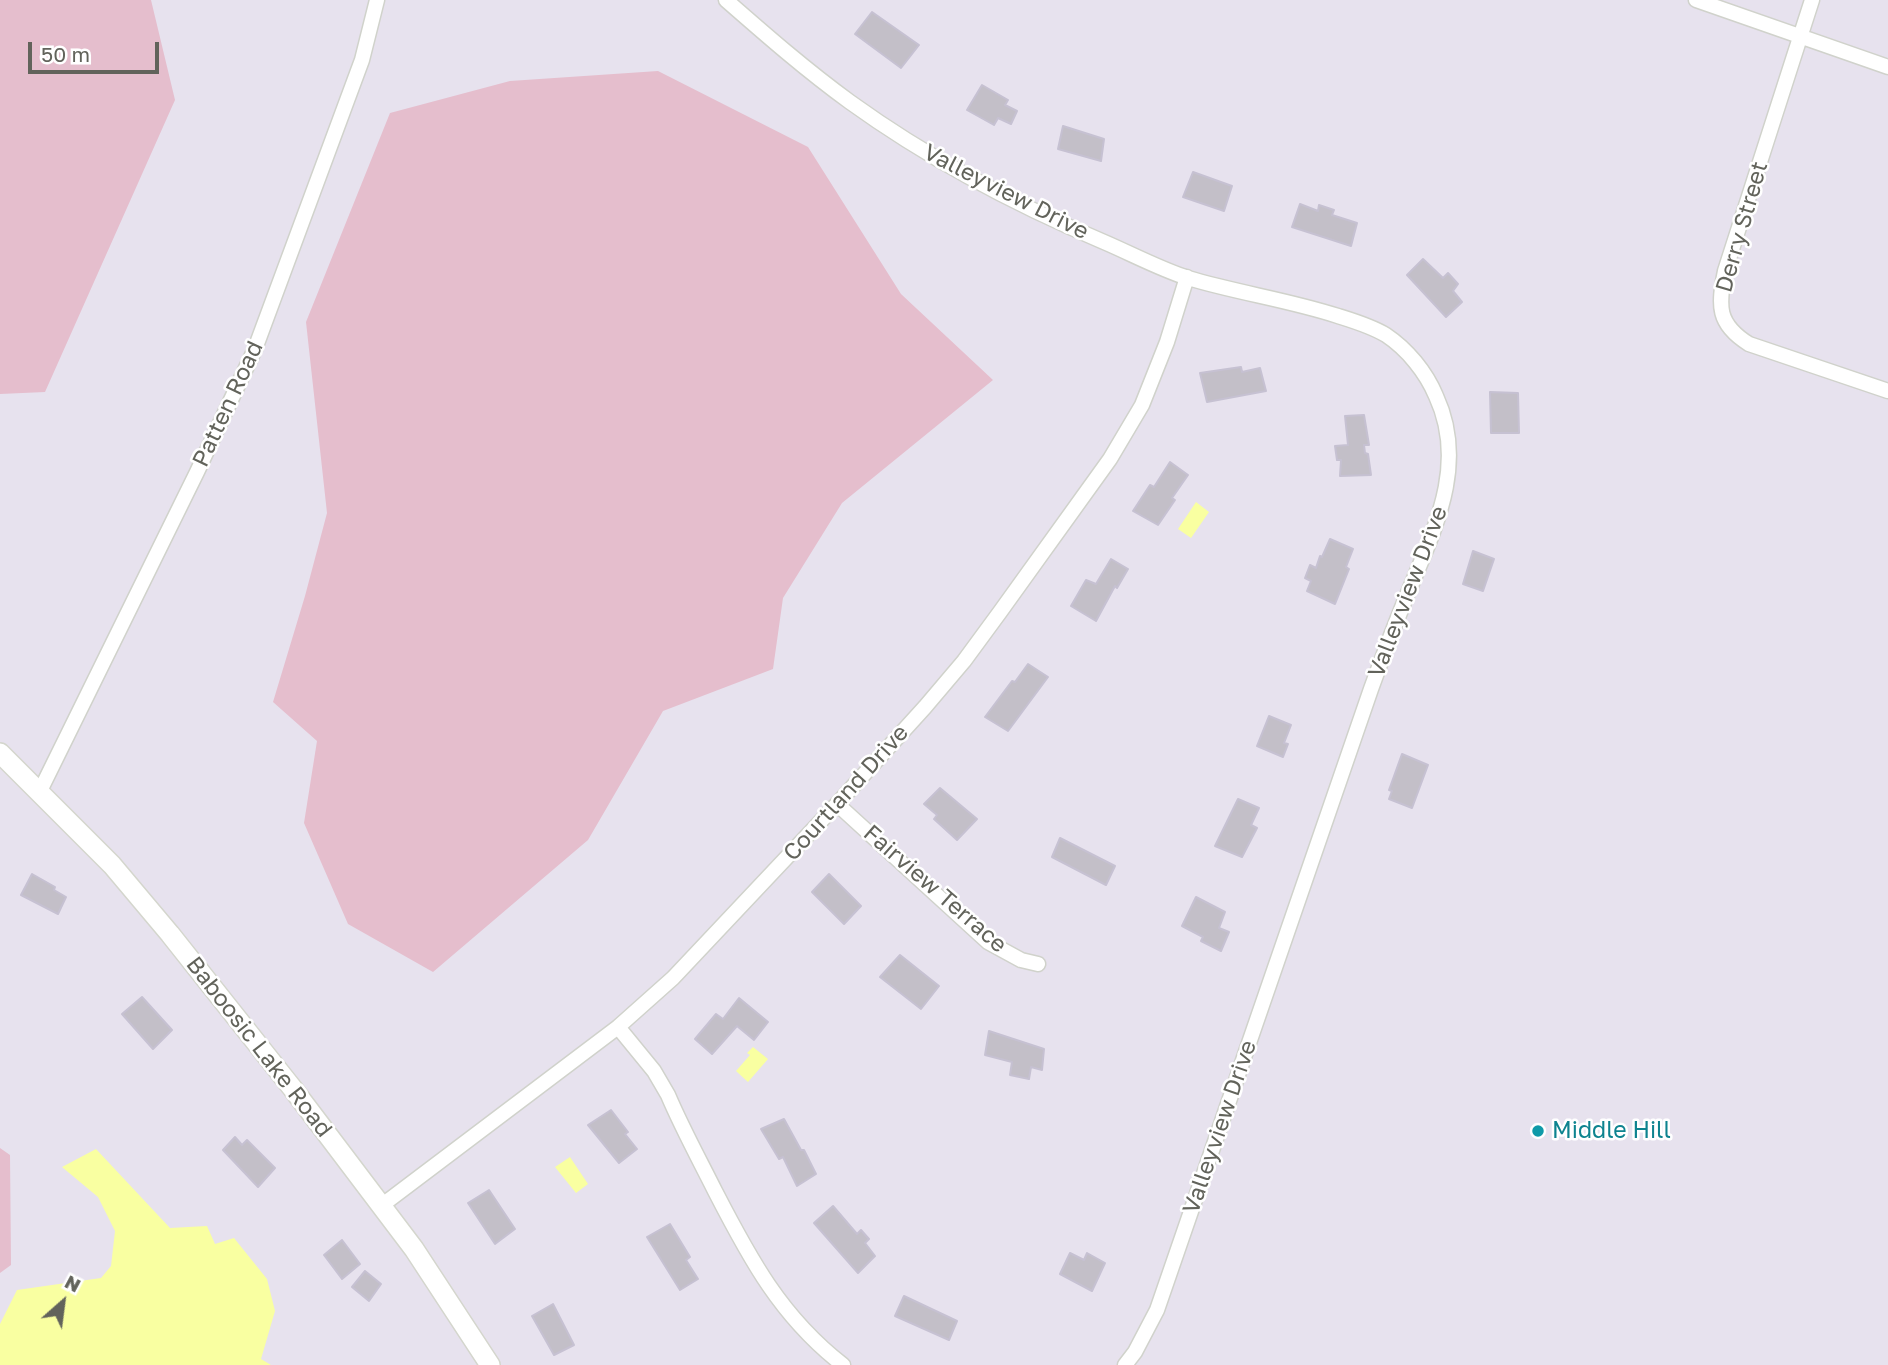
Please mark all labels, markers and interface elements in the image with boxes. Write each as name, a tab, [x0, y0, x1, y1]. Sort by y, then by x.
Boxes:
scale bar	[32, 28, 163, 72]
text: 50 m	[41, 41, 90, 67]
street label: Valleyview Drive	[919, 139, 1093, 245]
street label: Derry Street	[1710, 158, 1774, 296]
street label: Patten Road	[187, 337, 269, 471]
street label: Valleyview Drive	[1363, 502, 1453, 682]
street label: Courtland Drive	[778, 719, 914, 867]
street label: Fairview Terrace	[858, 819, 1012, 959]
street label: Baboosic Lake Road	[180, 951, 338, 1143]
street label: Valleyview Drive	[1177, 1037, 1263, 1217]
place label: Middle Hill	[1552, 1117, 1671, 1145]
marker: Middle Hill	[1530, 1123, 1546, 1139]
north arrow	[28, 1267, 98, 1337]
text: N	[61, 1269, 85, 1297]

